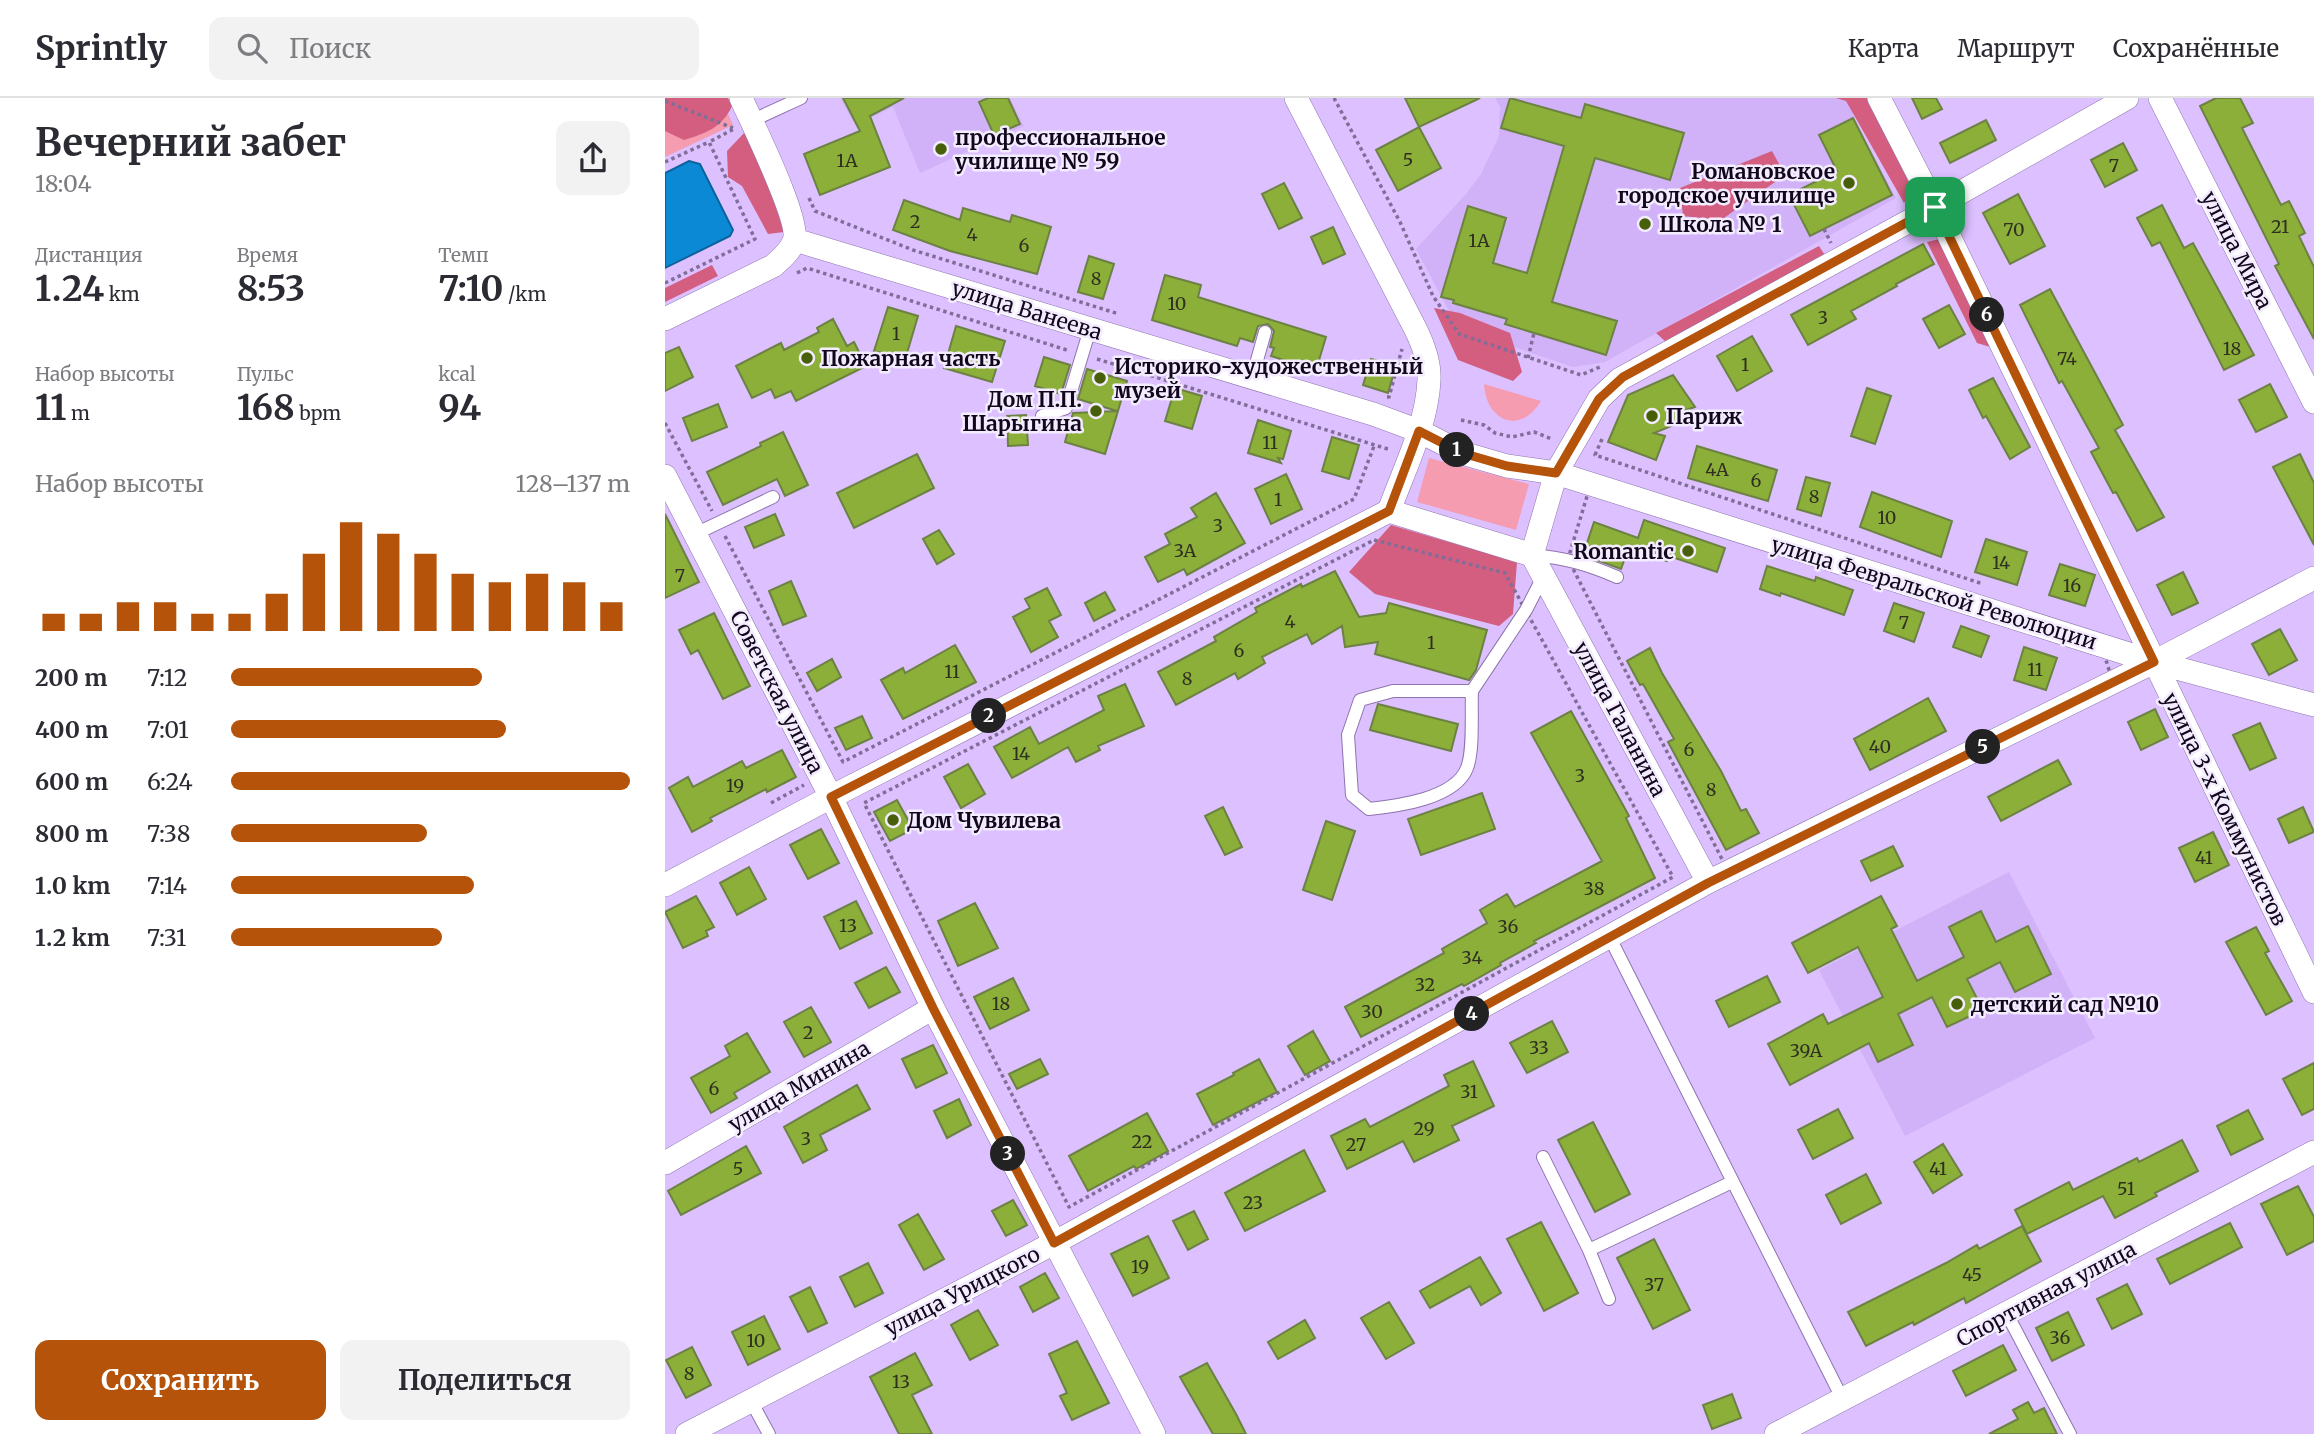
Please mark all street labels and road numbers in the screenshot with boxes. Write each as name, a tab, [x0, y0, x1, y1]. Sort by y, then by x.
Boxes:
street label: улица Мира	[2196, 186, 2278, 314]
street label: улица Ванеева	[949, 274, 1105, 346]
street label: улица Февральской Революции	[1768, 531, 2100, 655]
street label: Советская улица	[724, 606, 830, 778]
street label: улица Галанина	[1568, 637, 1672, 801]
street label: улица 3-х Коммунистов	[2157, 688, 2293, 930]
street label: улица Минина	[723, 1035, 875, 1137]
street label: Спортивная улица	[1952, 1235, 2140, 1353]
street label: улица Урицкого	[880, 1240, 1044, 1342]

